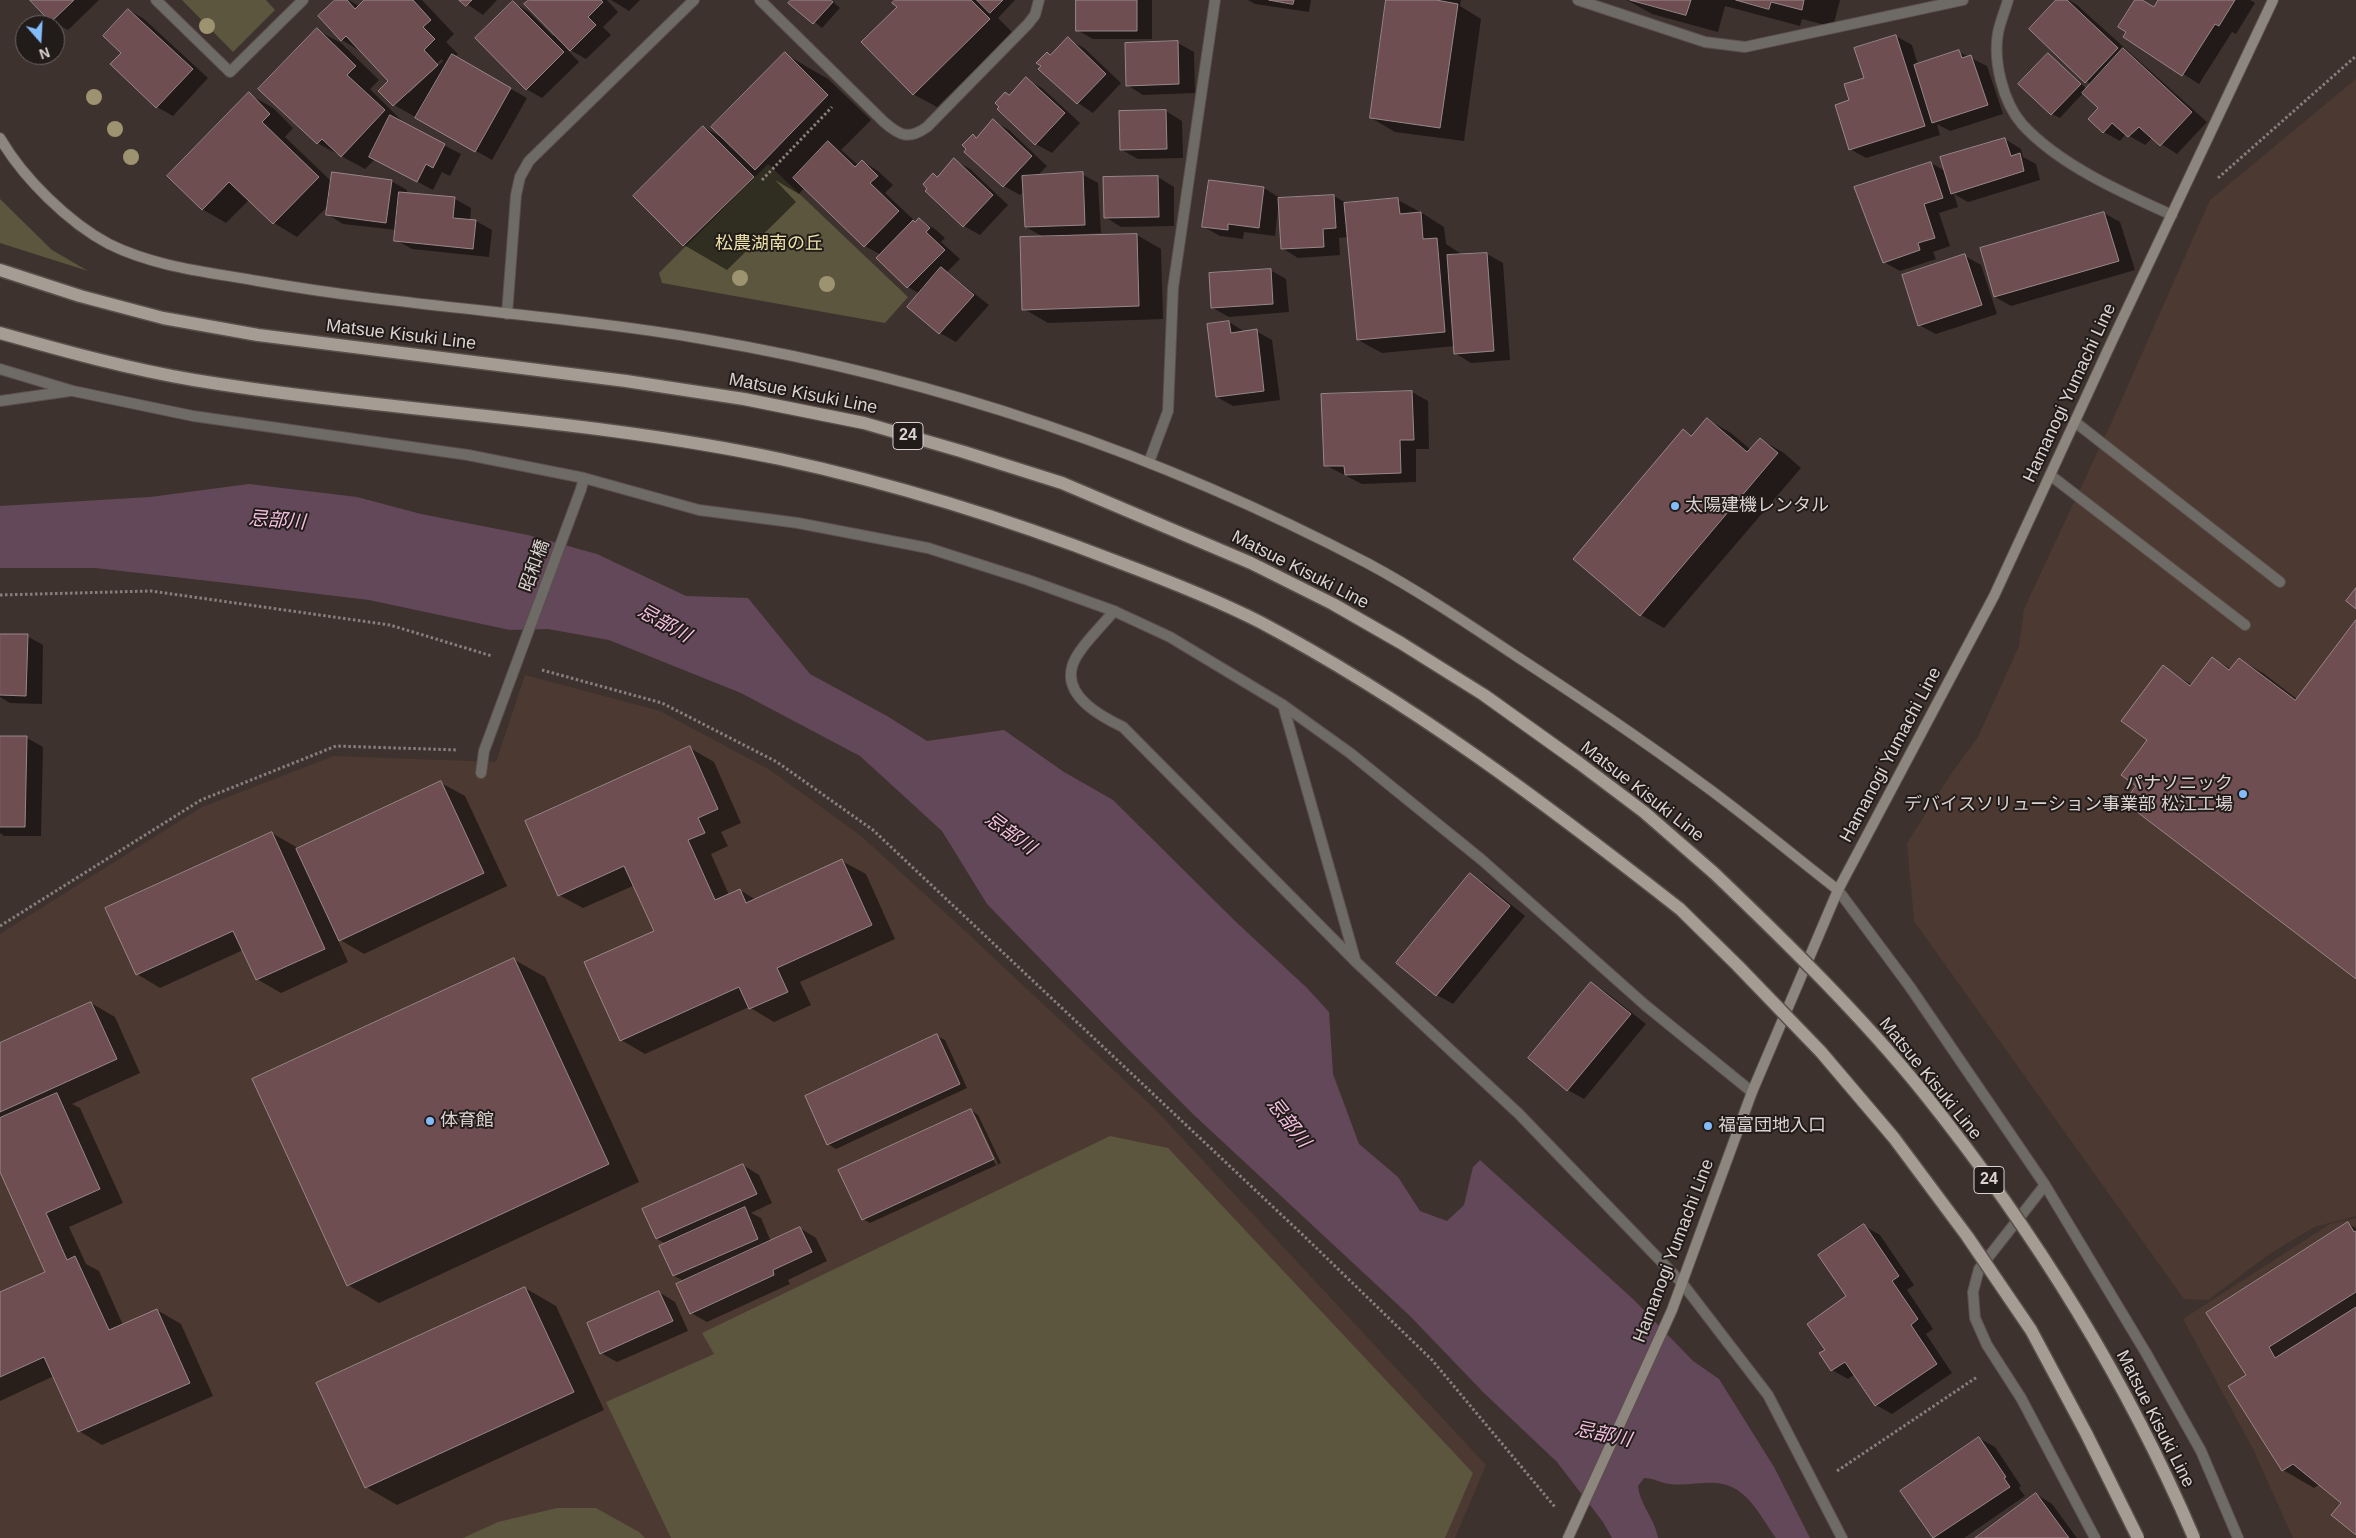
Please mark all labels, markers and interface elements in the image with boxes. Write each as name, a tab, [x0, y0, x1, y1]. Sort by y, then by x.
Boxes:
north arrow	[15, 15, 65, 65]
text: N	[37, 44, 52, 62]
park label: 松農湖南の丘	[715, 233, 823, 255]
street label: Hamanogi Yumachi Line	[2019, 300, 2121, 486]
street label: Matsue Kisuki Line	[325, 315, 477, 355]
street label: Matsue Kisuki Line	[727, 369, 879, 419]
road number: 24	[893, 422, 923, 450]
place label: 太陽建機レンタル	[1685, 495, 1829, 517]
marker: 太陽建機レンタル	[1669, 500, 1681, 512]
water label: 忌部川	[248, 508, 306, 534]
street label: Matsue Kisuki Line	[1228, 526, 1372, 614]
street label: 昭和橋	[516, 537, 554, 595]
water label: 忌部川	[634, 600, 694, 648]
street label: Hamanogi Yumachi Line	[1836, 664, 1946, 846]
street label: Matsue Kisuki Line	[1576, 737, 1708, 847]
place label: パナソニック デバイスソリューション事業部 松江工場	[1904, 773, 2233, 816]
marker: パナソニック デバイスソリューション事業部 松江工場	[2237, 788, 2249, 800]
water label: 忌部川	[980, 808, 1040, 860]
street label: Matsue Kisuki Line	[1874, 1013, 1986, 1145]
water label: 忌部川	[1261, 1094, 1315, 1152]
place label: 体育館	[440, 1110, 494, 1132]
marker: 体育館	[424, 1115, 436, 1127]
place label: 福富団地入口	[1718, 1115, 1826, 1137]
marker: 福富団地入口	[1702, 1120, 1714, 1132]
street label: Hamanogi Yumachi Line	[1629, 1156, 1719, 1346]
road number: 24	[1974, 1166, 2004, 1194]
street label: Matsue Kisuki Line	[2111, 1347, 2199, 1491]
water label: 忌部川	[1573, 1418, 1633, 1452]

